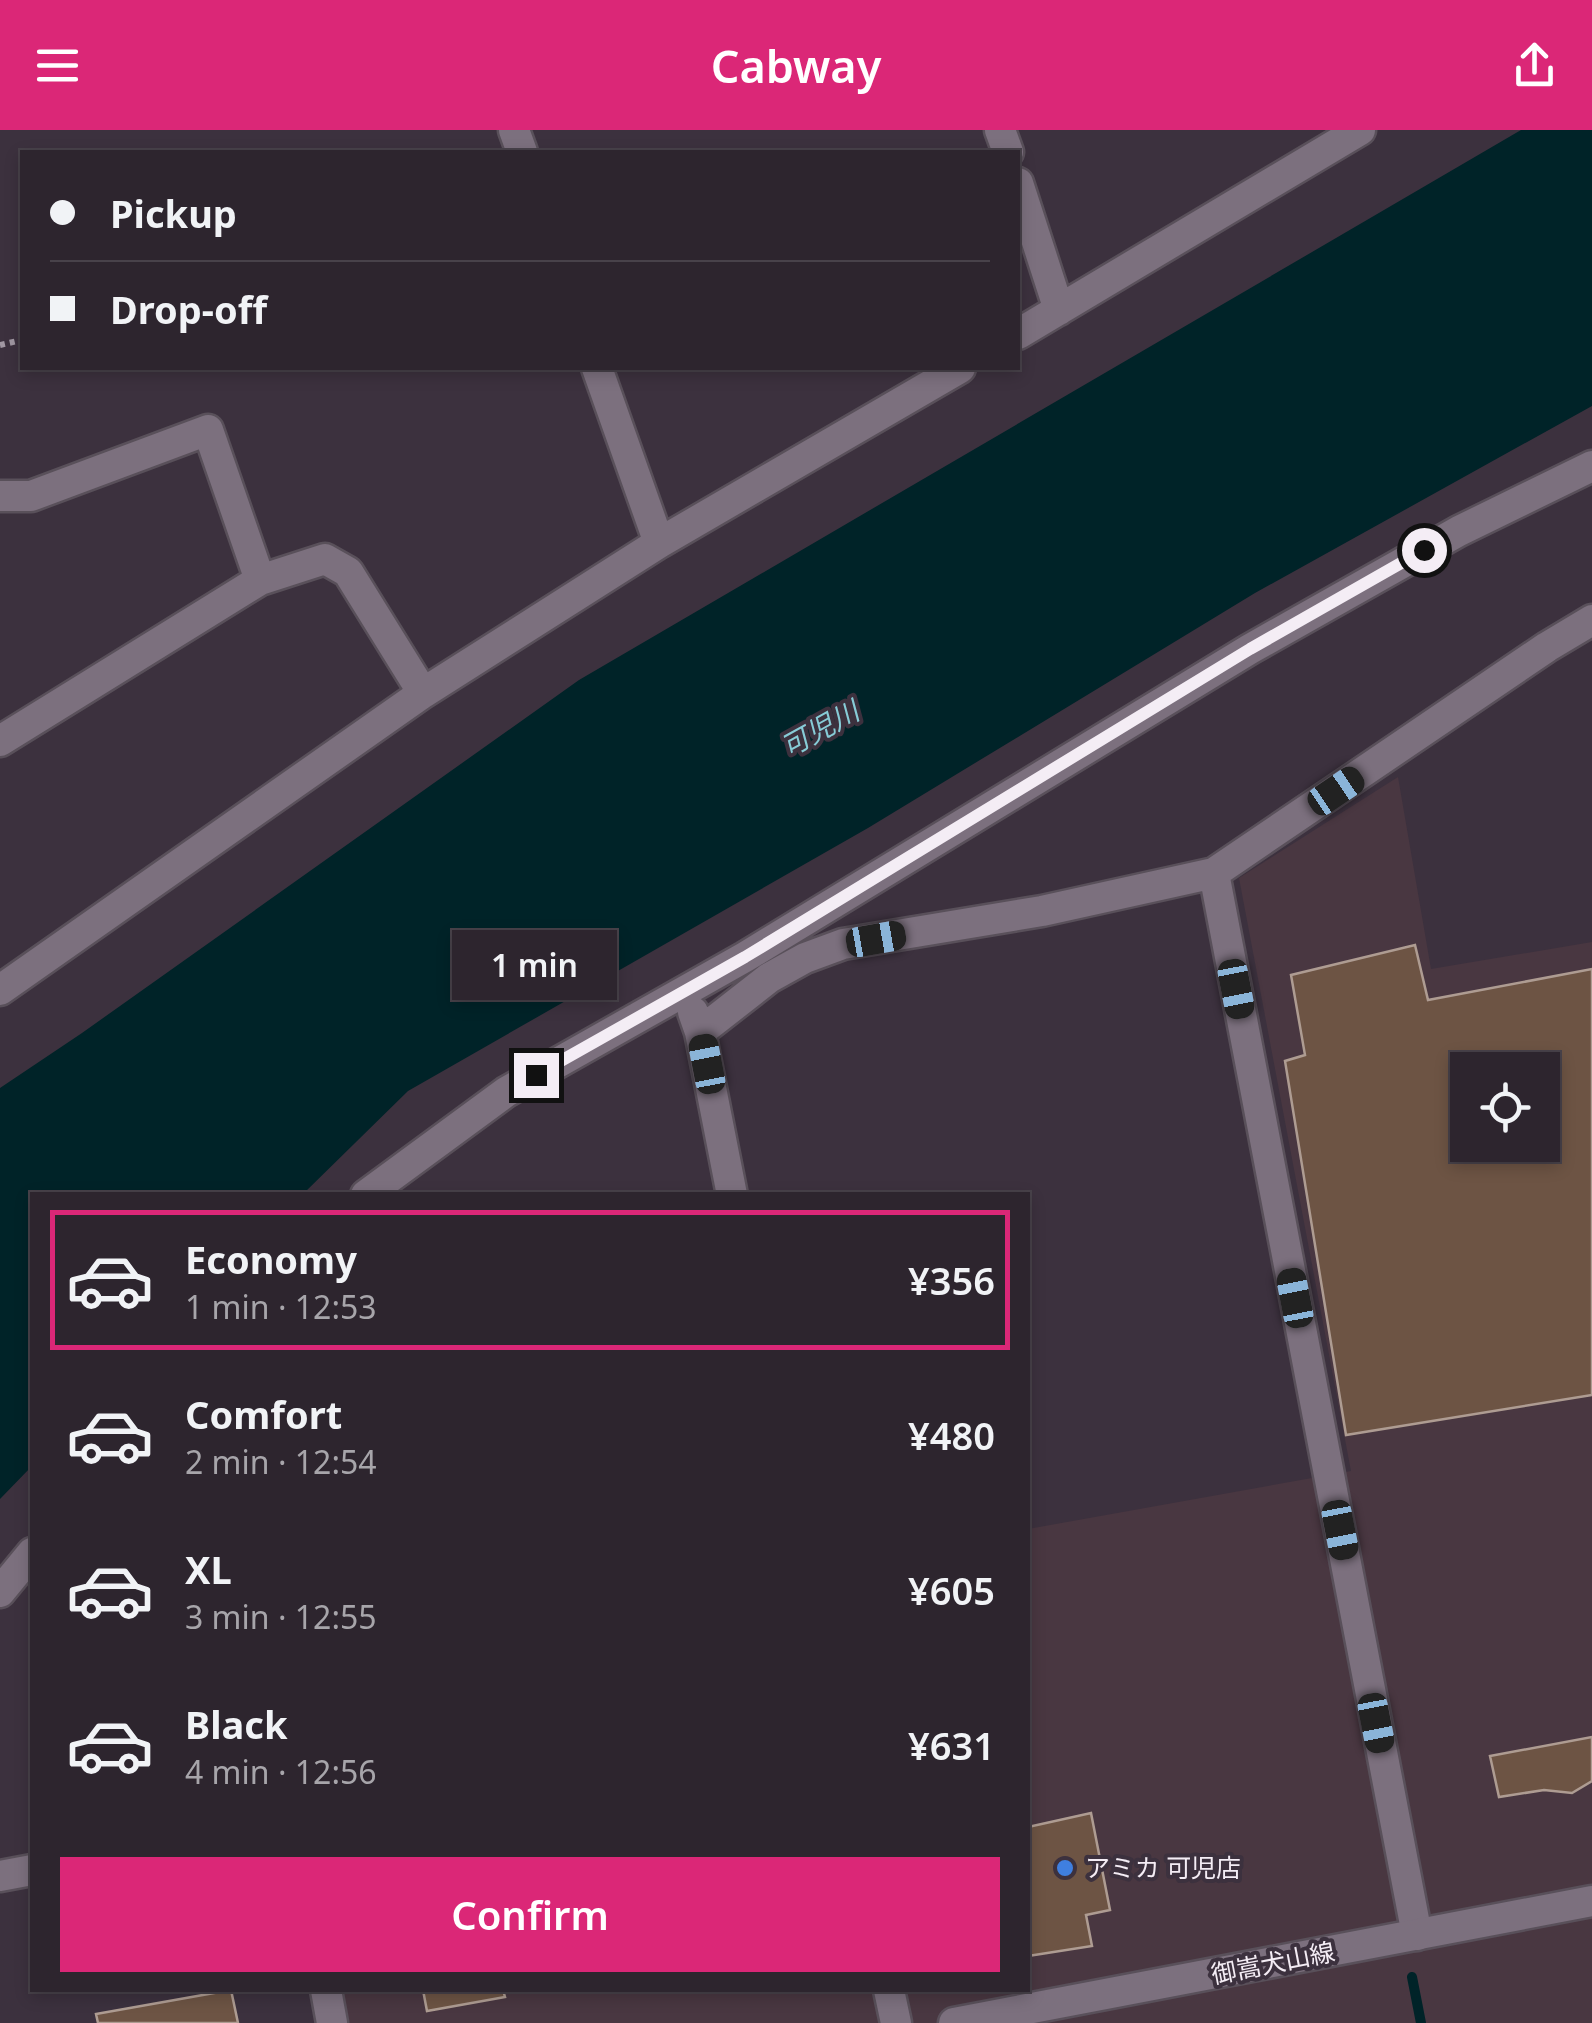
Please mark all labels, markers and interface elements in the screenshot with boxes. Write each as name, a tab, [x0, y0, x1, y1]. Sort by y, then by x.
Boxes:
text: Cabway	[711, 35, 881, 96]
icon: menu	[30, 38, 85, 93]
icon: share	[1507, 38, 1562, 93]
text: Pickup	[110, 187, 237, 239]
text: Drop-off	[110, 283, 267, 335]
route start	[1402, 528, 1447, 573]
water label: 可児川	[774, 690, 868, 765]
car	[1303, 762, 1369, 820]
car	[844, 919, 908, 959]
callout: 1 min	[454, 930, 618, 1000]
text: 1 min	[491, 943, 578, 986]
car	[1216, 957, 1256, 1021]
car	[687, 1032, 727, 1096]
map controls	[1450, 1052, 1560, 1162]
button: locate	[1450, 1052, 1560, 1162]
route end	[514, 1053, 559, 1098]
text: Economy	[185, 1233, 357, 1285]
icon: car	[65, 1235, 155, 1325]
text: ¥356	[908, 1254, 995, 1306]
car	[1275, 1266, 1315, 1330]
text: 1 min · 12:53	[185, 1285, 377, 1328]
text: Comfort	[185, 1388, 342, 1440]
icon: car	[65, 1390, 155, 1480]
text: ¥480	[908, 1409, 995, 1461]
text: 2 min · 12:54	[185, 1440, 377, 1483]
car	[1320, 1498, 1360, 1562]
text: XL	[185, 1543, 232, 1595]
icon: car	[65, 1545, 155, 1635]
text: ¥605	[908, 1564, 995, 1616]
text: 3 min · 12:55	[185, 1595, 377, 1638]
car	[1356, 1691, 1396, 1755]
text: Black	[185, 1698, 288, 1750]
icon: car	[65, 1700, 155, 1790]
text: ¥631	[908, 1719, 995, 1771]
text: 4 min · 12:56	[185, 1750, 377, 1793]
place label: アミカ 可児店	[1085, 1850, 1241, 1884]
button: Confirm	[60, 1857, 1000, 1972]
marker: アミカ 可児店	[1054, 1857, 1076, 1879]
street label: 御嵩犬山線	[1208, 1933, 1337, 1991]

